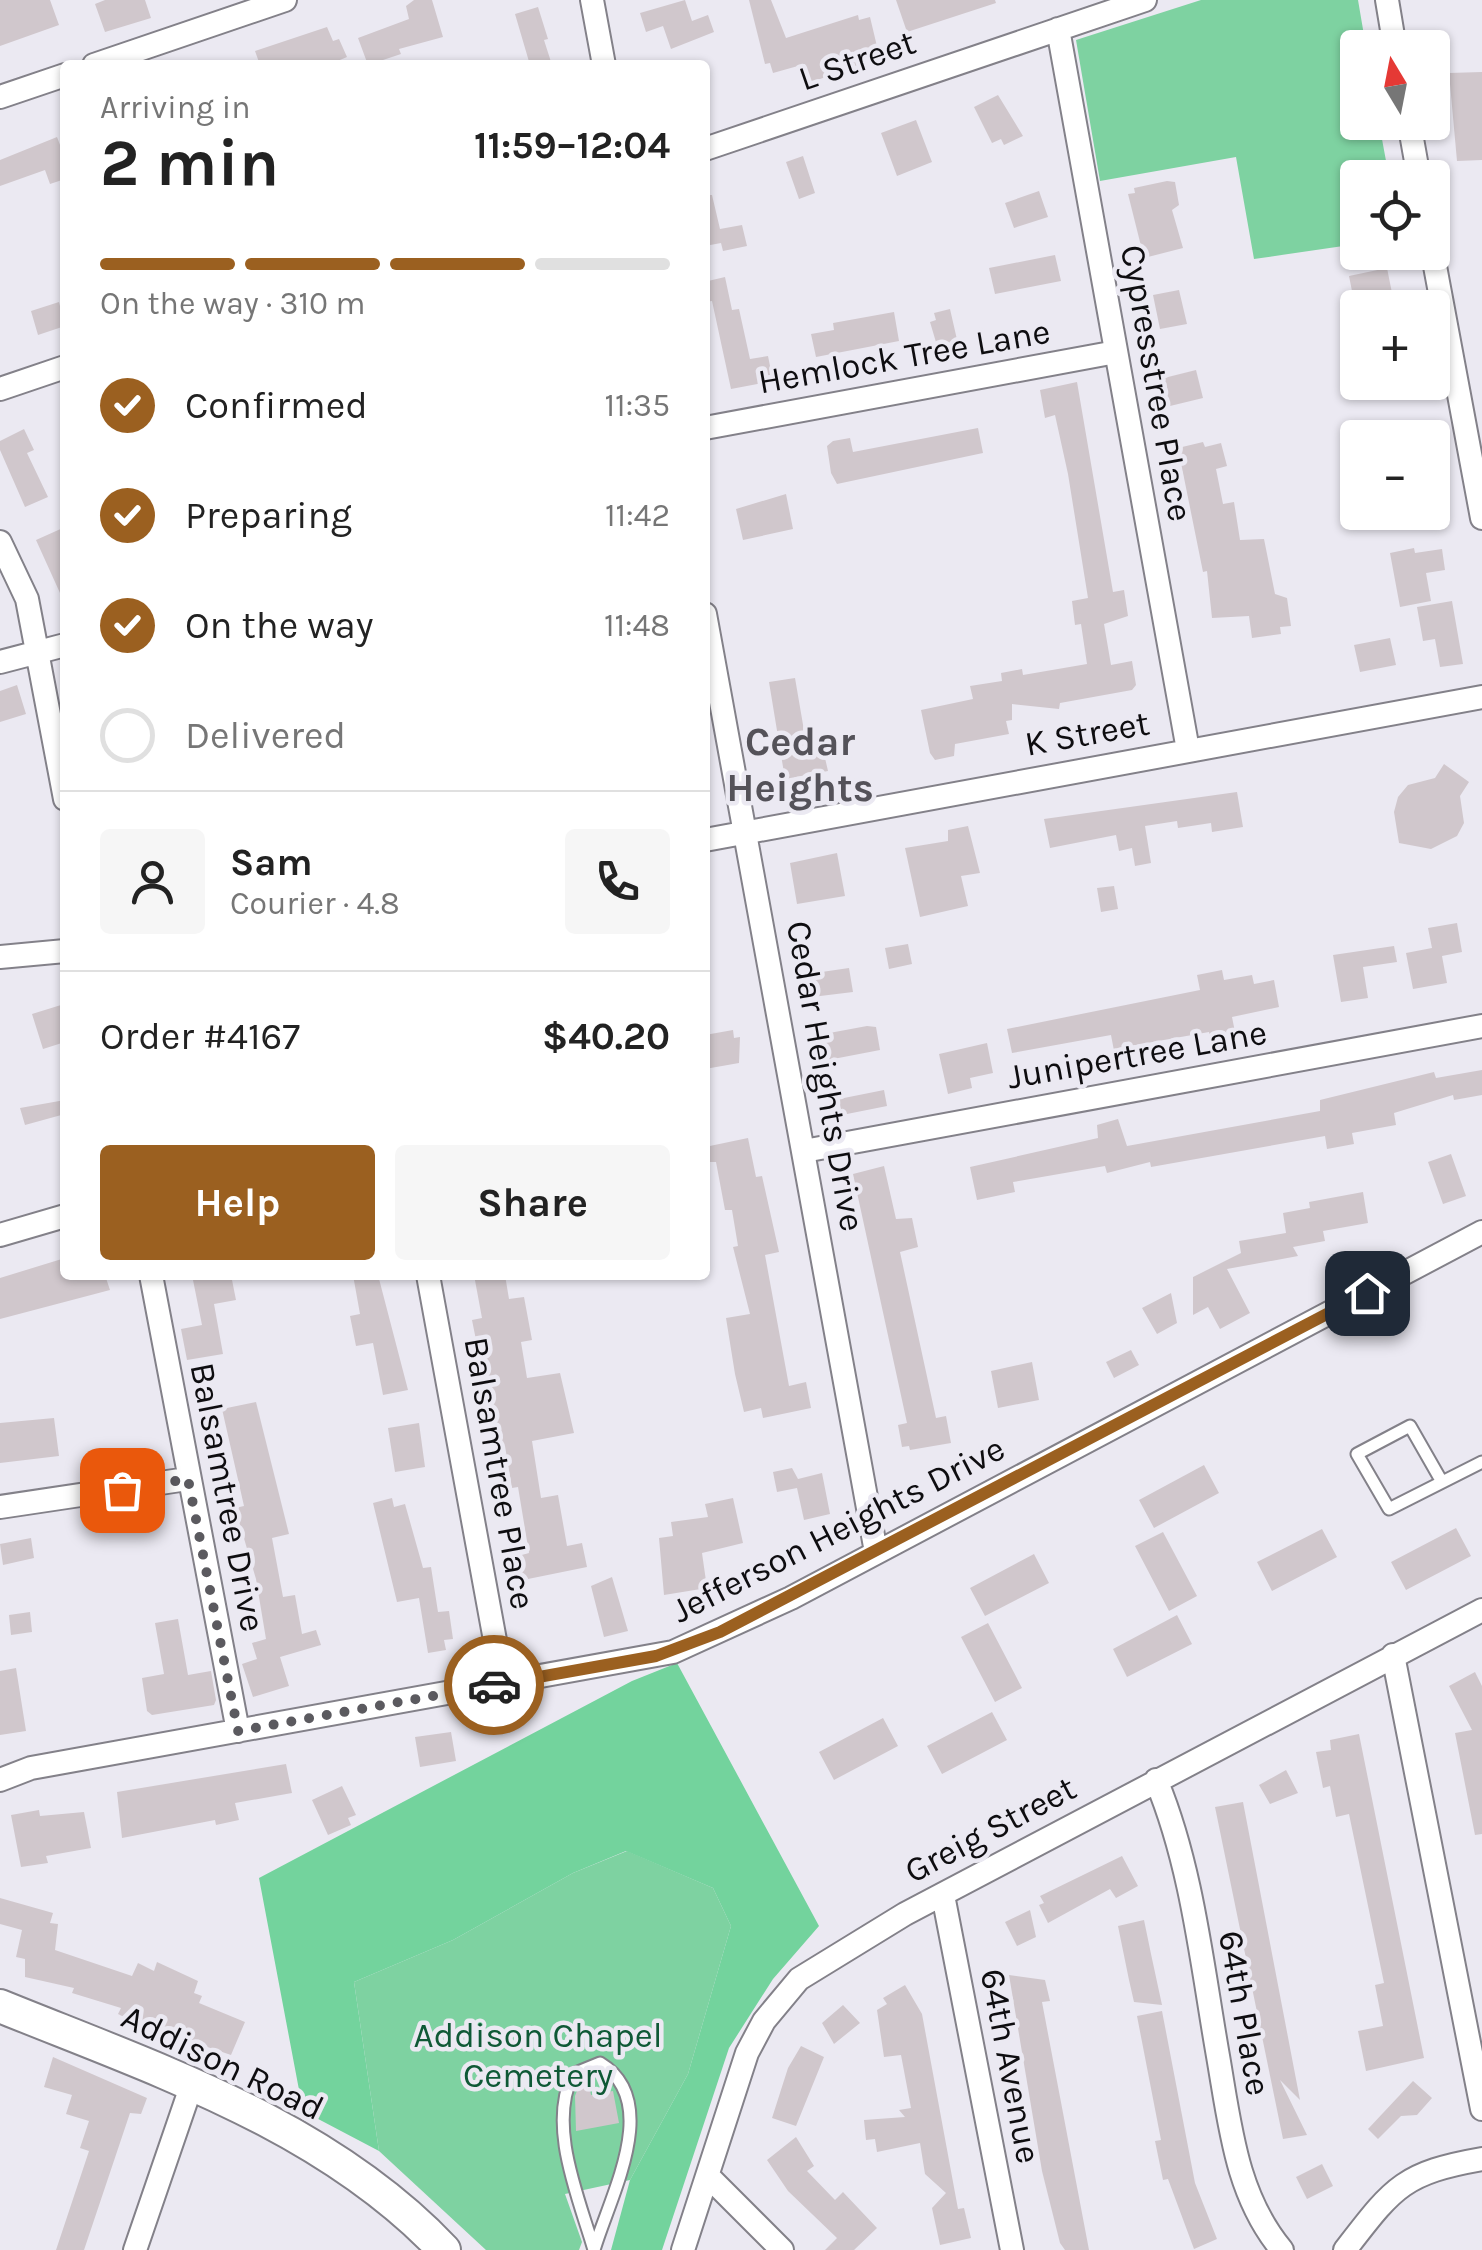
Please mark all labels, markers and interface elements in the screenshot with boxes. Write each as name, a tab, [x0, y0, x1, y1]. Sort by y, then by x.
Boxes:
street label: L Street	[793, 21, 921, 100]
north arrow	[1340, 30, 1450, 140]
map controls	[1340, 30, 1450, 530]
text: Arriving in	[100, 89, 251, 126]
text: 11:59–12:04	[474, 123, 670, 168]
text: 2 min	[100, 125, 279, 201]
button: locate	[1340, 160, 1450, 270]
street label: Cypresstree Place	[1112, 242, 1201, 525]
text: On the way · 310 m	[100, 285, 366, 322]
button: +	[1340, 290, 1450, 400]
street label: Hemlock Tree Lane	[755, 311, 1053, 402]
icon: check	[100, 378, 155, 433]
text: Confirmed	[185, 383, 368, 428]
text: 11:35	[605, 387, 670, 424]
button: −	[1340, 420, 1450, 530]
icon: check	[100, 488, 155, 543]
text: Preparing	[185, 493, 352, 538]
text: 11:42	[605, 497, 670, 534]
icon: check	[100, 598, 155, 653]
text: On the way	[185, 603, 373, 648]
text: 11:48	[604, 607, 670, 644]
street label: K Street	[1022, 702, 1153, 765]
text: Delivered	[185, 713, 346, 758]
district label: Cedar Heights	[726, 718, 874, 811]
button: person	[100, 829, 205, 934]
button: phone	[565, 829, 670, 934]
text: Sam	[230, 840, 313, 885]
text: Courier · 4.8	[230, 885, 400, 922]
street label: Cedar Heights Drive	[778, 918, 873, 1235]
street label: Junipertree Lane	[1004, 1011, 1270, 1097]
text: Order #4167	[100, 1014, 300, 1059]
text: $40.20	[542, 1014, 670, 1059]
button: Help	[100, 1145, 375, 1260]
button: Share	[395, 1145, 670, 1260]
pin	[1325, 1251, 1410, 1336]
icon: home	[1340, 1266, 1395, 1321]
street label: Balsamtree Place	[455, 1334, 544, 1612]
street label: Balsamtree Drive	[181, 1359, 274, 1635]
street label: Jefferson Heights Drive	[665, 1428, 1011, 1631]
pin	[80, 1448, 165, 1533]
icon: bag	[95, 1463, 150, 1518]
courier	[444, 1635, 544, 1735]
icon: car	[467, 1658, 522, 1713]
street label: Greig Street	[898, 1767, 1083, 1892]
street label: 64th Place	[1210, 1927, 1279, 2099]
street label: 64th Avenue	[972, 1965, 1049, 2167]
street label: Addison Road	[115, 1996, 330, 2129]
park label: Addison Chapel Cemetery	[413, 2015, 663, 2096]

